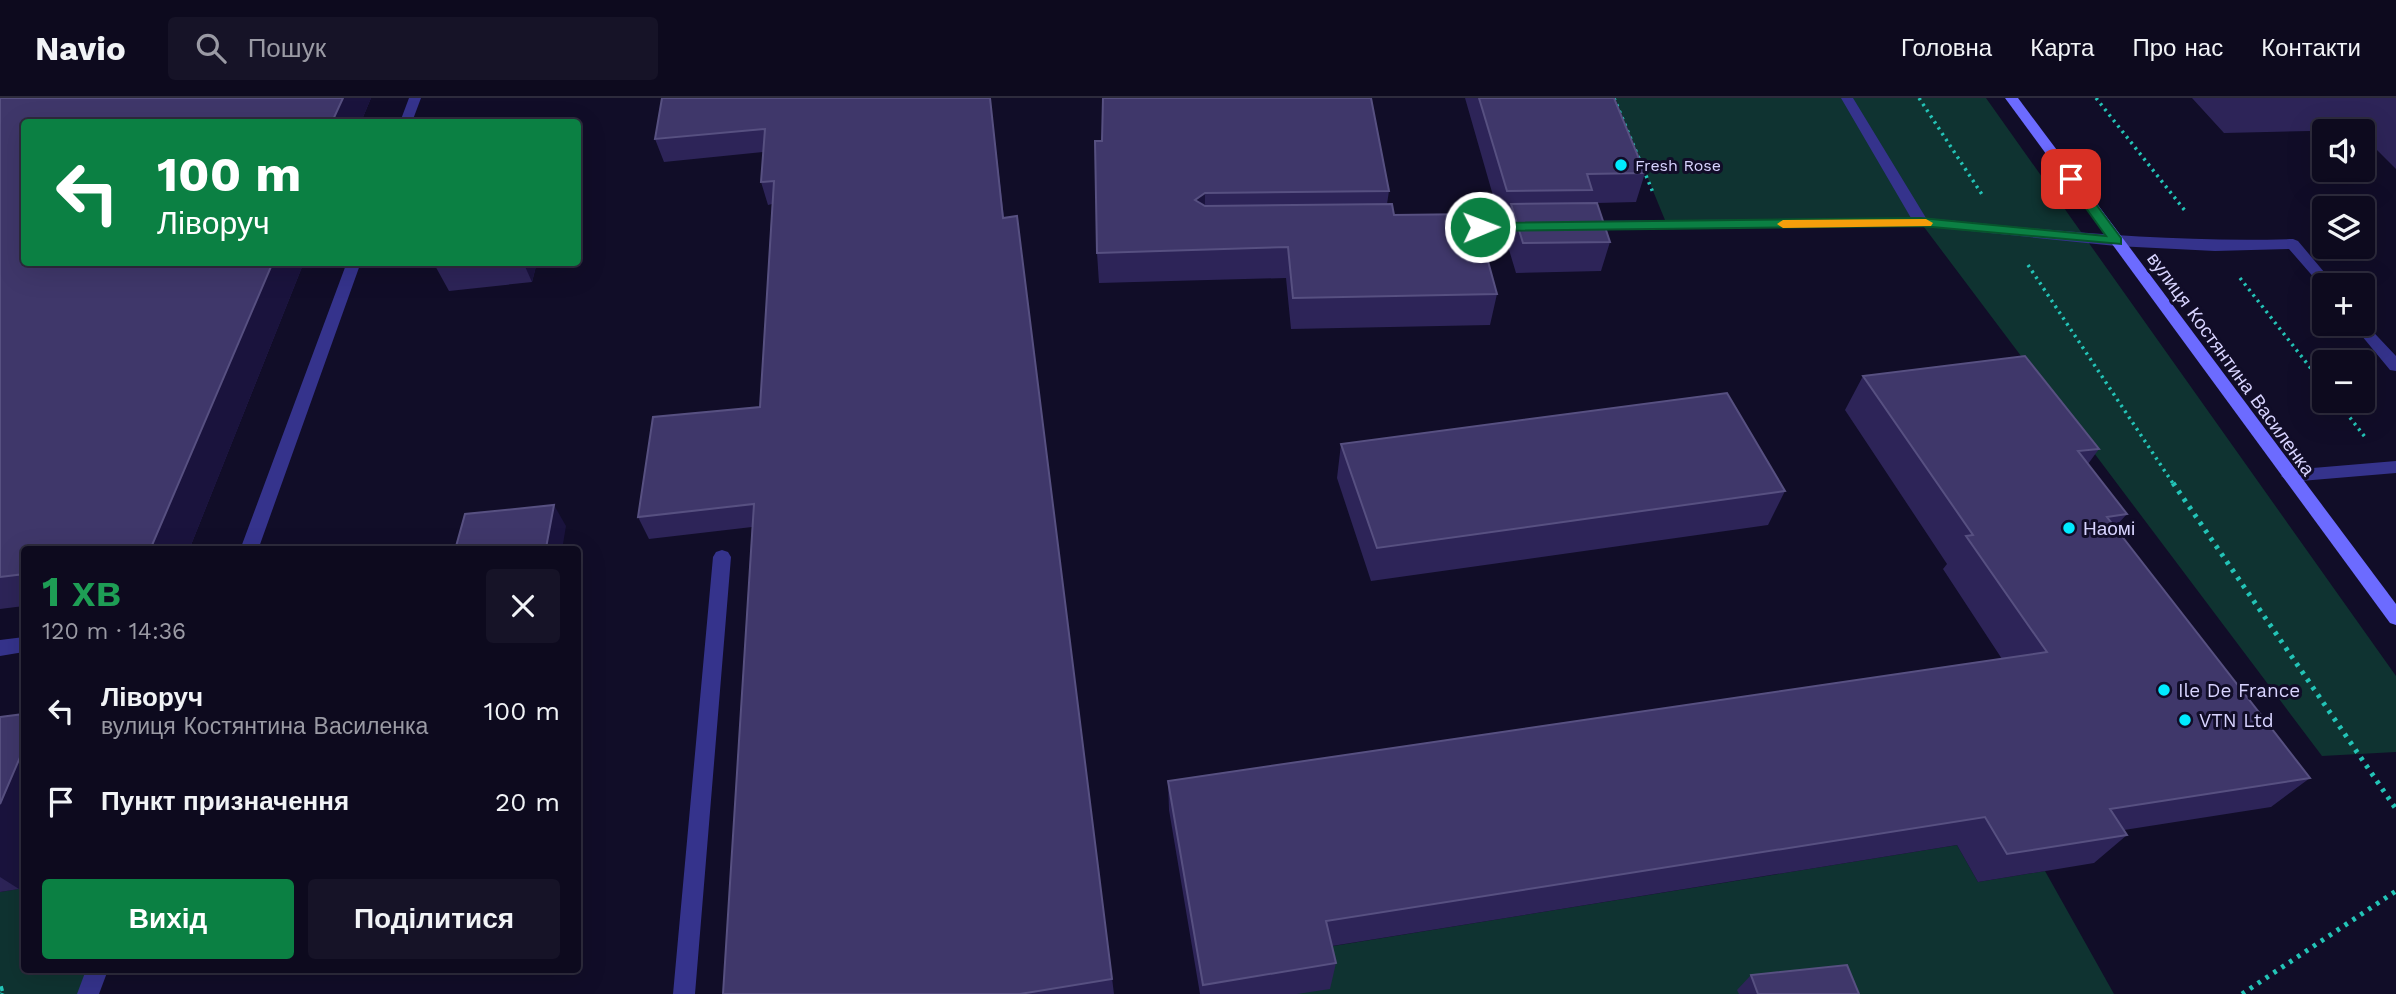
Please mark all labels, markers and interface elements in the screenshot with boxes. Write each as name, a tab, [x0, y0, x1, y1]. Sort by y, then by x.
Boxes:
search box	[168, 17, 658, 80]
text: Navio	[35, 29, 126, 68]
icon: search	[192, 29, 230, 67]
text: Пошук	[248, 33, 326, 63]
text: Головна	[1901, 34, 1992, 62]
text: Карта	[2030, 34, 2094, 62]
text: Про нас	[2132, 34, 2223, 62]
text: Контакти	[2261, 34, 2361, 62]
map controls	[2312, 119, 2375, 413]
button: sound	[2312, 119, 2375, 182]
text: 100 m	[157, 145, 301, 203]
icon: left	[42, 147, 133, 238]
pin	[2041, 149, 2101, 209]
place label: Fresh Rose	[1635, 156, 1721, 175]
marker: Fresh Rose	[1613, 157, 1629, 173]
icon: arrive	[2052, 160, 2090, 198]
position arrow	[1443, 190, 1517, 264]
button: layers	[2312, 196, 2375, 259]
text: Ліворуч	[157, 204, 270, 242]
street label: вулиця Костянтина Василенка	[2142, 248, 2320, 480]
button: +	[2312, 273, 2375, 336]
button: −	[2312, 350, 2375, 413]
place label: Наомі	[2083, 517, 2135, 540]
marker: Наомі	[2061, 520, 2077, 536]
text: 1 хв	[42, 567, 121, 616]
button: close	[486, 569, 560, 643]
text: 120 m · 14:36	[42, 618, 186, 645]
place label: Ile De France	[2178, 679, 2300, 702]
text: Ліворуч	[101, 682, 203, 712]
marker: Ile De France	[2156, 682, 2172, 698]
icon: left	[42, 692, 80, 730]
text: 100 m	[484, 696, 560, 726]
place label: VTN Ltd	[2199, 709, 2274, 732]
marker: VTN Ltd	[2177, 712, 2193, 728]
text: вулиця Костянтина Василенка	[101, 713, 428, 740]
icon: arrive	[42, 783, 80, 821]
text: Пункт призначення	[101, 786, 349, 816]
text: 20 m	[495, 787, 560, 817]
button: Вихід	[42, 879, 294, 959]
button: Поділитися	[308, 879, 560, 959]

